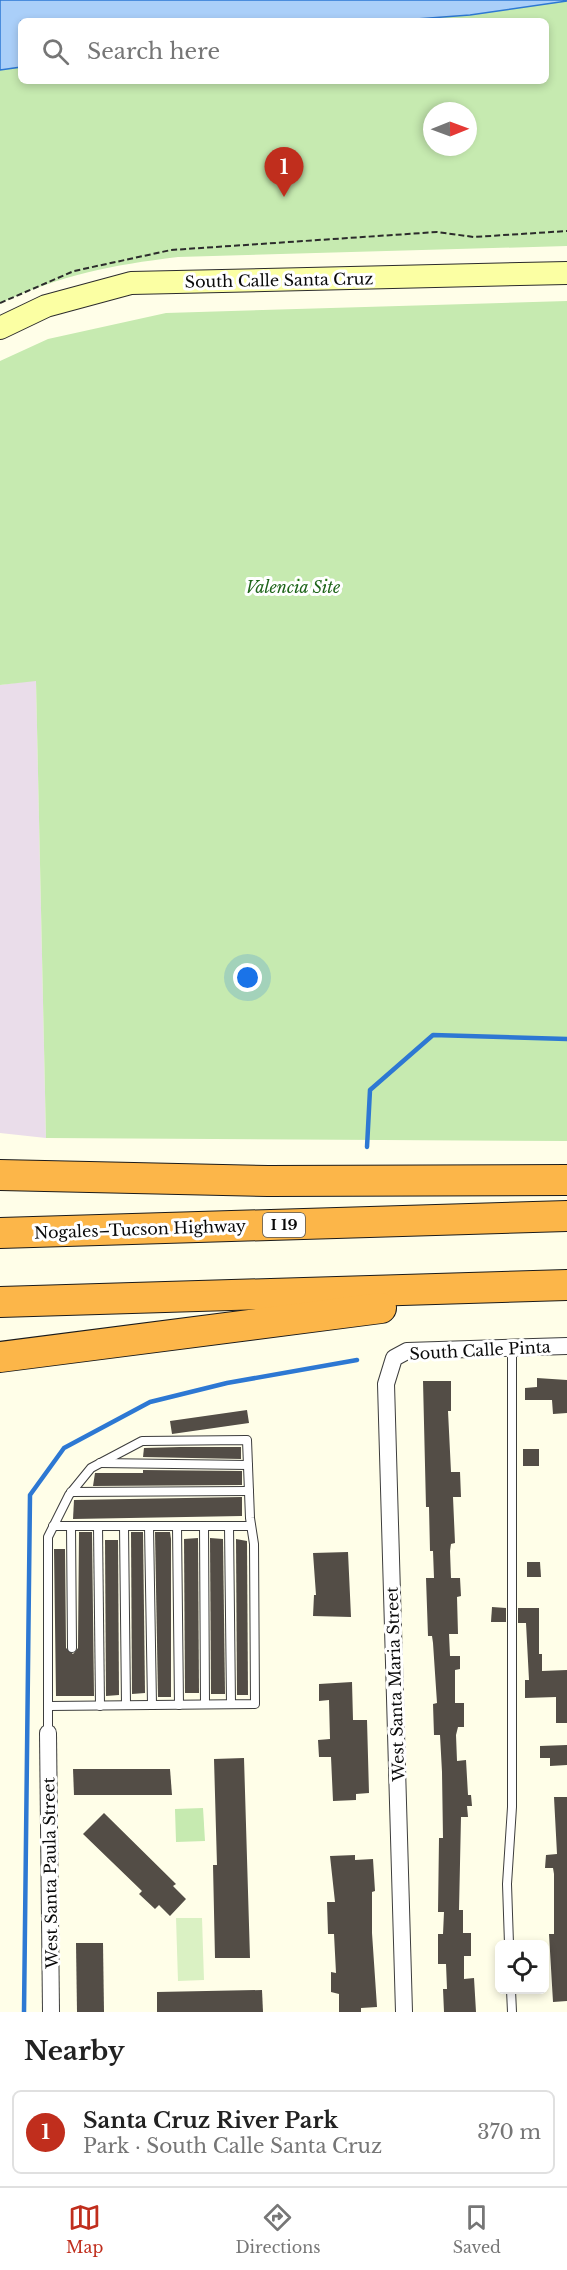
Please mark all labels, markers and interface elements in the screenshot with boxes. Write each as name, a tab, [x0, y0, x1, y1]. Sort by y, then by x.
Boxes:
search box	[18, 18, 549, 84]
icon: search	[39, 35, 72, 68]
text: Search here	[87, 38, 220, 65]
north arrow	[423, 102, 477, 156]
pin: 1	[264, 148, 304, 197]
street label: South Calle Santa Cruz	[185, 268, 374, 292]
park label: Valencia Site	[246, 577, 341, 597]
your location	[233, 963, 262, 992]
road number: I 19	[263, 1213, 305, 1237]
street label: Nogales–Tucson Highway	[34, 1215, 247, 1243]
street label: South Calle Pinta	[409, 1336, 551, 1364]
street label: West Santa Maria Street	[382, 1586, 408, 1783]
street label: West Santa Paula Street	[38, 1777, 62, 1970]
map controls	[495, 1940, 549, 1994]
button: locate	[495, 1940, 549, 1994]
text: Nearby	[24, 2035, 125, 2067]
text: Santa Cruz River Park	[83, 2107, 338, 2134]
text: 1	[41, 2120, 50, 2144]
text: 370 m	[477, 2120, 541, 2144]
text: Park · South Calle Santa Cruz	[83, 2134, 382, 2158]
tab: Map	[66, 2201, 103, 2257]
tab: Directions	[235, 2201, 320, 2257]
tab: Saved	[453, 2201, 501, 2257]

